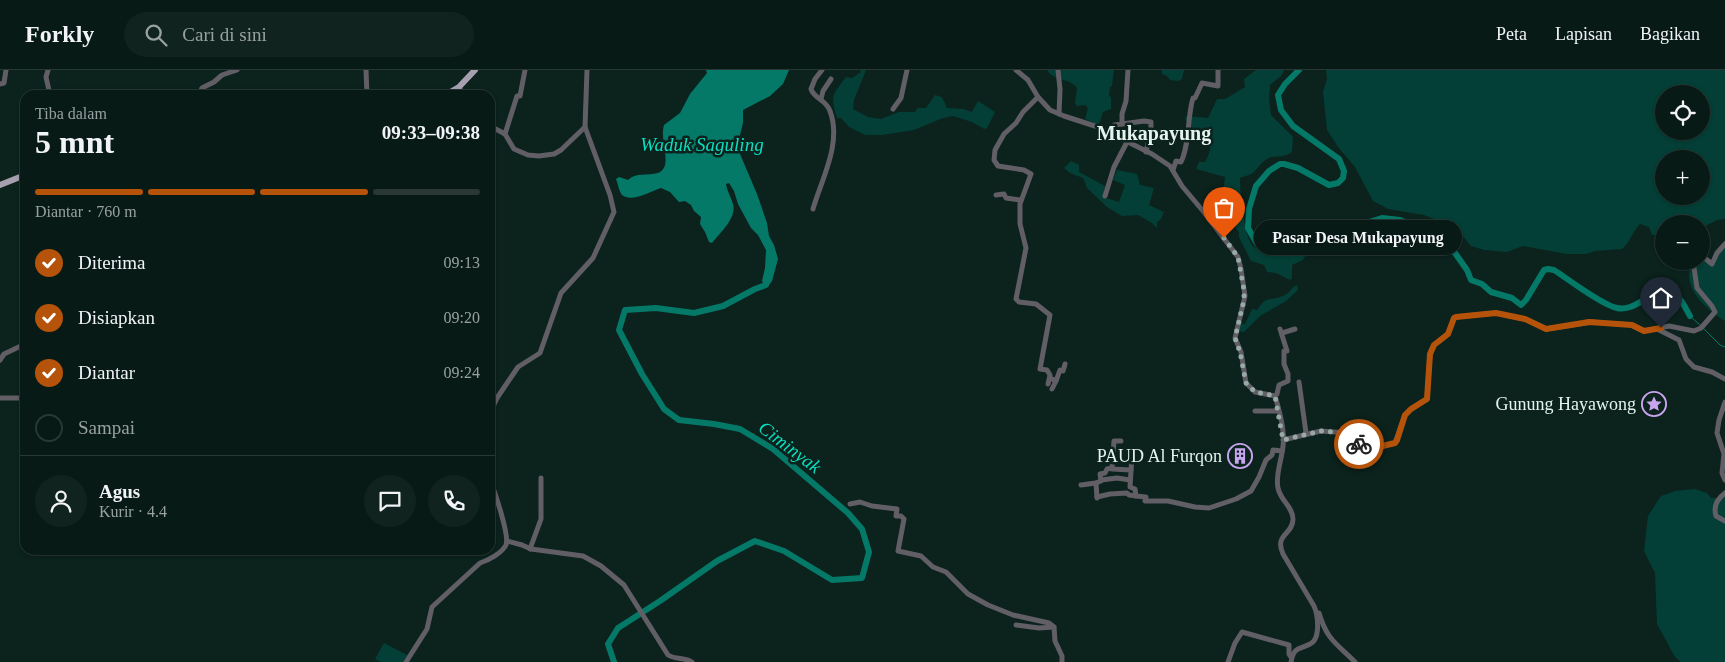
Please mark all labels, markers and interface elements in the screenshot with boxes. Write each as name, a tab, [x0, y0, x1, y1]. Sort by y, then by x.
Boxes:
search box	[124, 12, 474, 57]
text: Forkly	[25, 21, 94, 47]
icon: search	[142, 21, 170, 49]
text: Cari di sini	[182, 24, 267, 45]
text: Peta	[1496, 24, 1527, 44]
text: Lapisan	[1555, 24, 1612, 44]
text: Bagikan	[1640, 24, 1700, 44]
map controls	[1655, 85, 1710, 270]
button: locate	[1655, 85, 1710, 140]
text: Tiba dalam	[35, 105, 107, 122]
text: 09:33–09:38	[382, 122, 480, 143]
district label: Mukapayung	[1097, 122, 1211, 145]
text: 5 mnt	[35, 124, 114, 160]
water label: Waduk Saguling	[640, 134, 764, 155]
button: +	[1655, 150, 1710, 205]
pin	[1203, 187, 1245, 238]
icon: bag	[1210, 194, 1238, 222]
text: Diantar · 760 m	[35, 203, 137, 220]
button: −	[1655, 215, 1710, 270]
callout: Pasar Desa Mukapayung	[1254, 220, 1462, 256]
text: Pasar Desa Mukapayung	[1272, 229, 1444, 246]
icon: check	[35, 249, 63, 277]
text: Diterima	[78, 252, 146, 273]
text: 09:13	[444, 254, 480, 271]
pin	[1640, 277, 1682, 328]
icon: home	[1647, 284, 1675, 312]
icon: check	[35, 304, 63, 332]
text: Disiapkan	[78, 307, 155, 328]
text: 09:20	[444, 309, 480, 326]
icon: check	[35, 359, 63, 387]
text: Diantar	[78, 362, 135, 383]
text: 09:24	[444, 364, 480, 381]
place icon: Gunung Hayawong	[1641, 391, 1667, 417]
place label: Gunung Hayawong	[1496, 394, 1636, 414]
text: Sampai	[78, 417, 135, 438]
water label: Ciminyak	[755, 417, 826, 478]
courier	[1334, 419, 1384, 469]
icon: bike	[1345, 430, 1373, 458]
building icon: PAUD Al Furqon	[1227, 443, 1253, 469]
place label: PAUD Al Furqon	[1097, 446, 1222, 466]
button: person	[35, 475, 87, 527]
button: chat	[364, 475, 416, 527]
button: phone	[428, 475, 480, 527]
text: Agus	[99, 481, 140, 502]
text: Kurir · 4.4	[99, 503, 167, 520]

